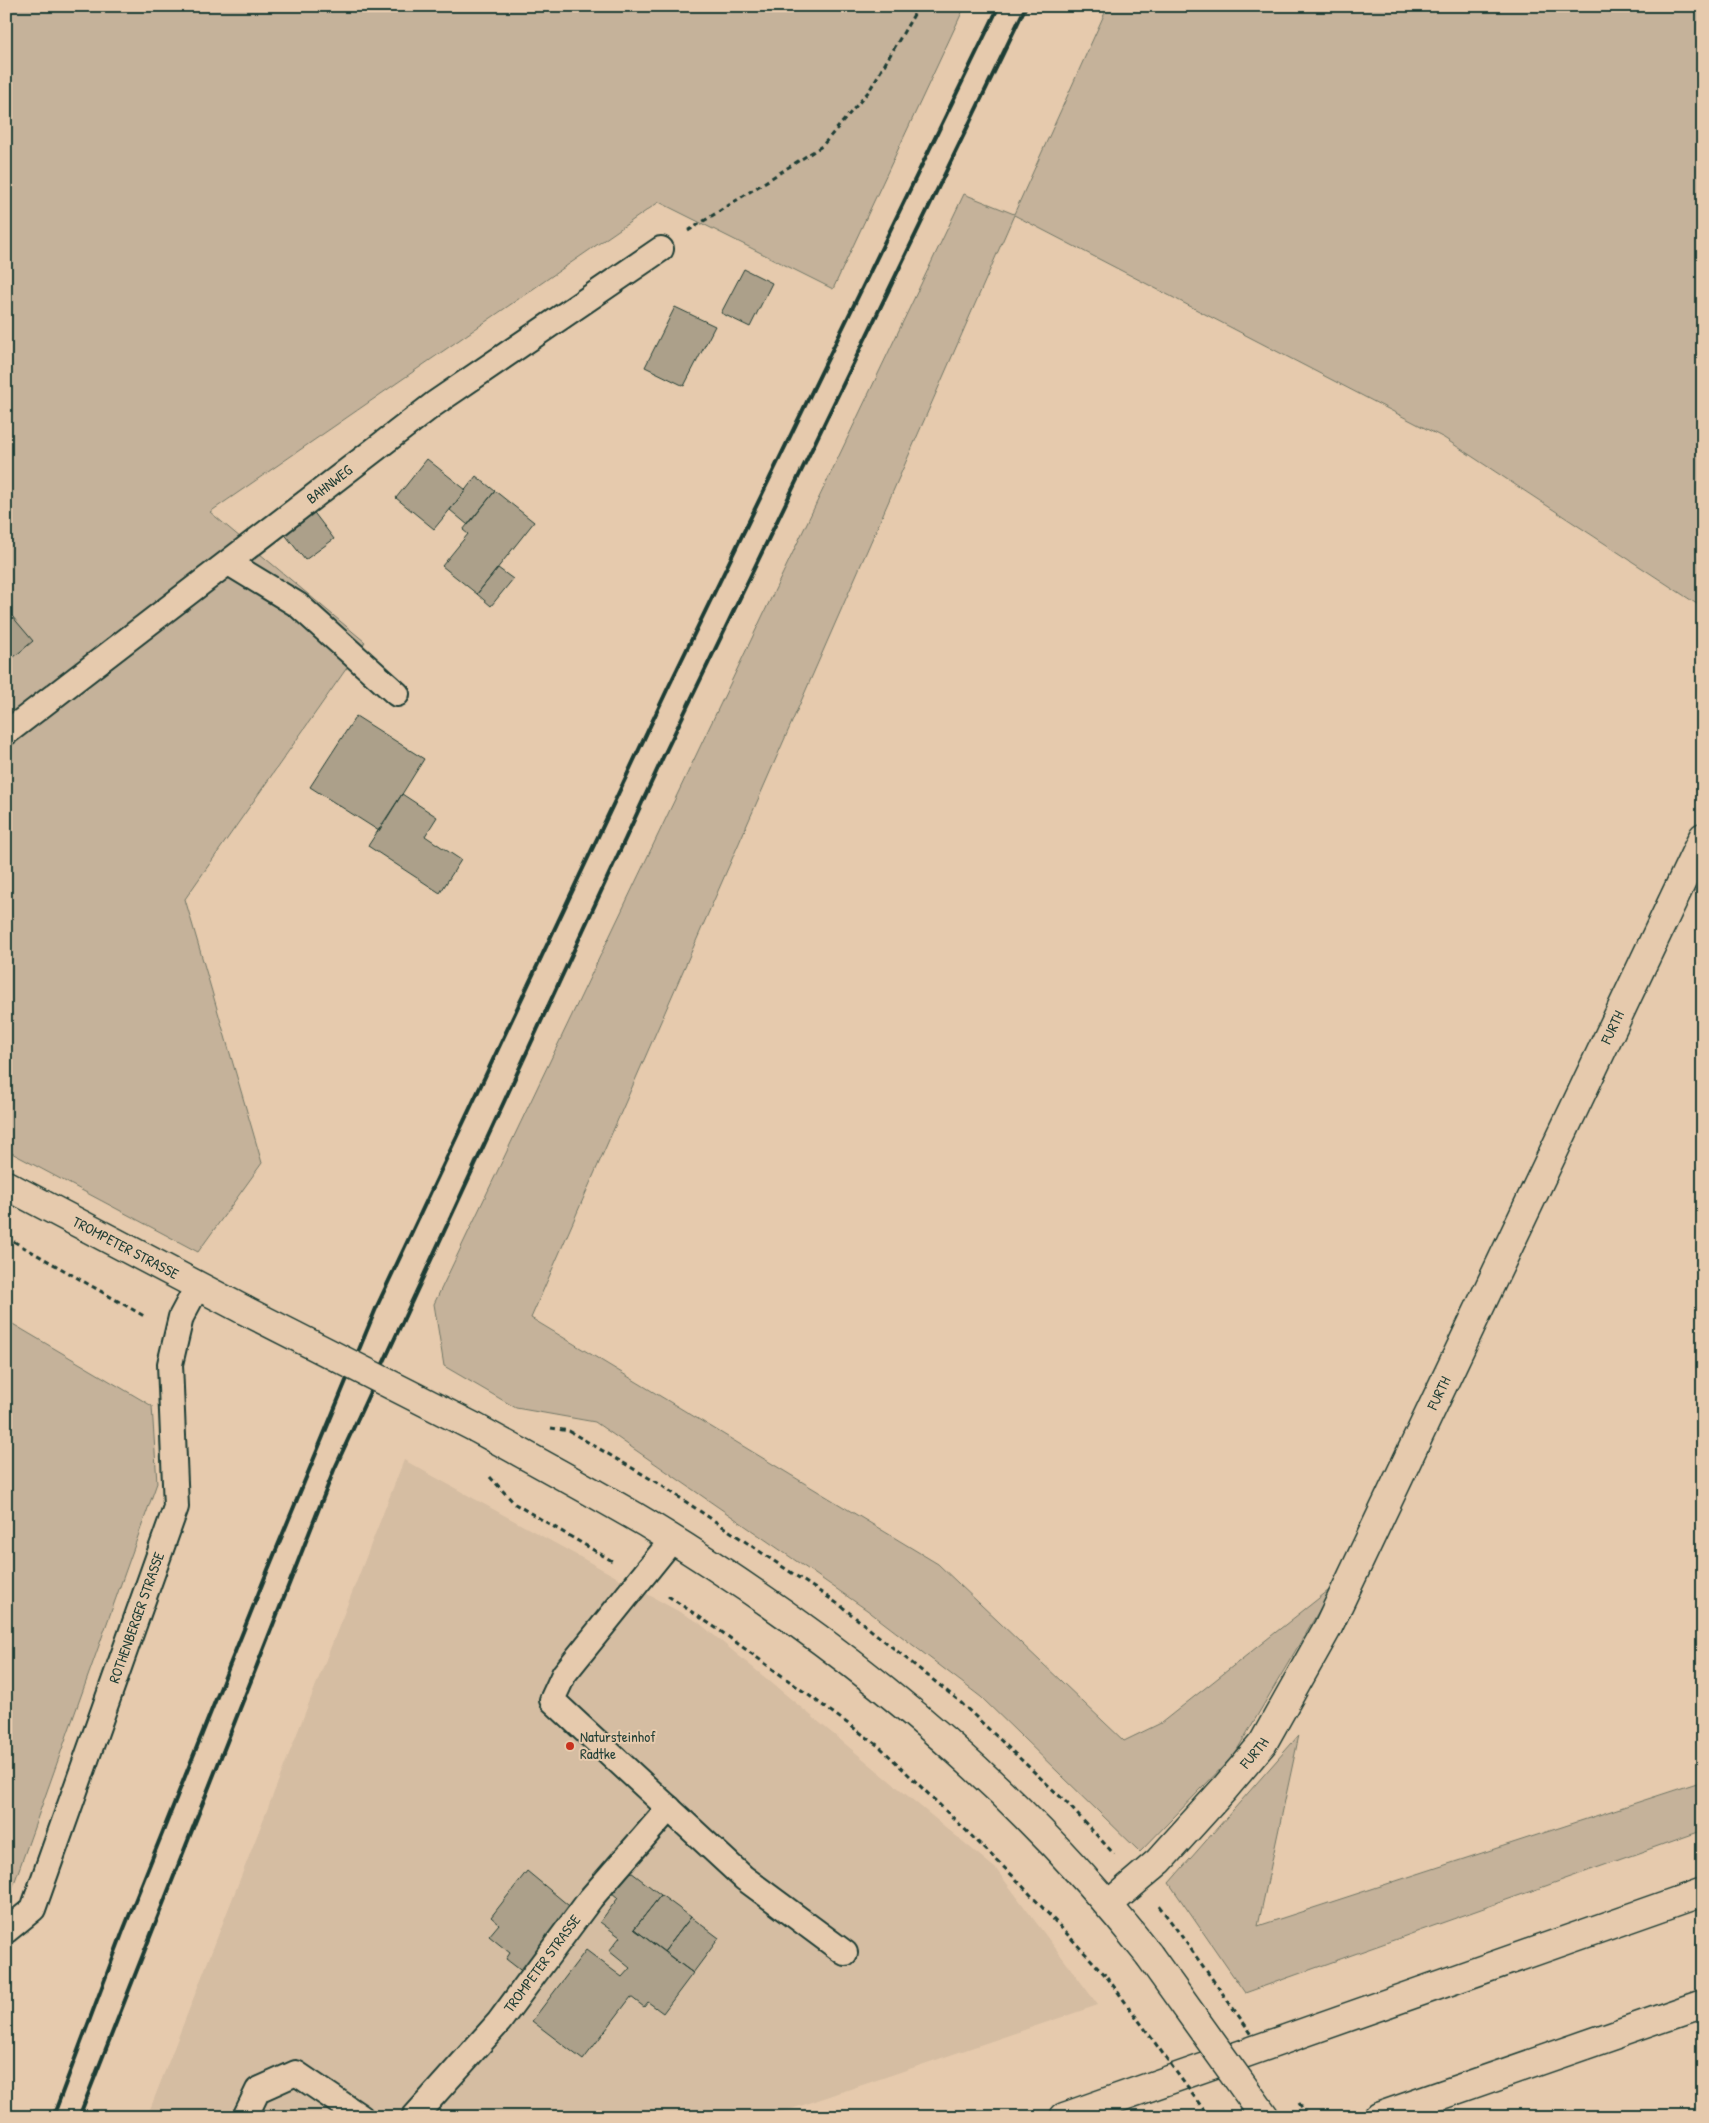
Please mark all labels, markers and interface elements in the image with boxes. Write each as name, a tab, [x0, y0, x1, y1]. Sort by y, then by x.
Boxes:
street label: BAHNWEG	[302, 459, 357, 508]
street label: FURTH	[1595, 1007, 1629, 1048]
street label: TROMPETER STRASSE	[69, 1211, 183, 1284]
street label: FURTH	[1421, 1373, 1455, 1414]
street label: ROTHENBERGER STRASSE	[103, 1549, 169, 1686]
place label: Natursteinhof Radtke	[580, 1726, 656, 1764]
street label: FURTH	[1234, 1734, 1274, 1774]
marker: Natursteinhof Radtke	[564, 1740, 576, 1752]
street label: TROMPETER STRASSE	[498, 1910, 585, 2017]

